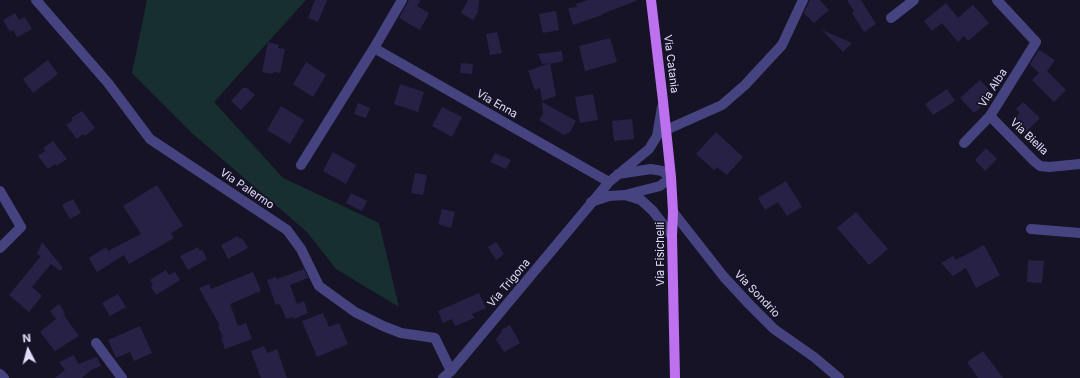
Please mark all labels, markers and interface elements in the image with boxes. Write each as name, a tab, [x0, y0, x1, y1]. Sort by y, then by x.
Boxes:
street label: Via Catania	[661, 34, 681, 94]
street label: Via Alba	[976, 66, 1010, 110]
street label: Via Enna	[474, 87, 520, 121]
street label: Via Biella	[1007, 116, 1051, 158]
street label: Via Palermo	[217, 166, 277, 212]
street label: Via Fisichelli	[654, 222, 668, 286]
street label: Via Trigona	[485, 256, 533, 310]
street label: Via Sondrio	[731, 268, 783, 320]
north arrow	[8, 330, 48, 370]
text: N	[22, 331, 32, 345]

